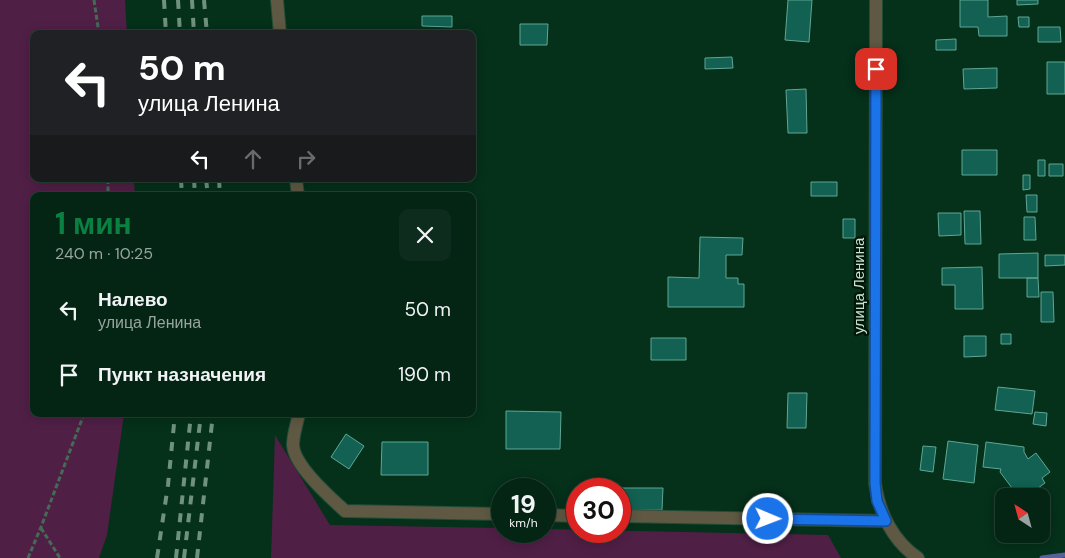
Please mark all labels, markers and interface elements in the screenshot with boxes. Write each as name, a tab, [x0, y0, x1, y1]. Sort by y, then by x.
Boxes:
text: 50 m	[138, 45, 226, 91]
pin	[855, 48, 897, 90]
icon: left	[55, 50, 120, 115]
icon: arrive	[862, 55, 890, 83]
text: улица Ленина	[138, 89, 280, 118]
icon: left	[186, 145, 214, 173]
icon: ahead	[239, 145, 267, 173]
icon: right	[292, 145, 320, 173]
text: 1 мин	[55, 204, 132, 243]
button: close	[399, 209, 451, 261]
street label: улица Ленина	[849, 237, 869, 334]
text: 240 m · 10:25	[55, 243, 153, 264]
text: Налево	[98, 287, 168, 312]
icon: left	[55, 296, 83, 324]
text: 50 m	[404, 297, 451, 322]
text: улица Ленина	[98, 312, 201, 333]
icon: arrive	[55, 361, 83, 389]
text: Пункт назначения	[98, 362, 266, 387]
text: 190 m	[398, 362, 451, 387]
speed limit sign: 30	[566, 478, 631, 543]
text: 19	[511, 488, 536, 521]
north arrow	[995, 488, 1050, 542]
map controls	[995, 488, 1050, 543]
position arrow	[741, 492, 793, 544]
text: km/h	[509, 515, 538, 531]

